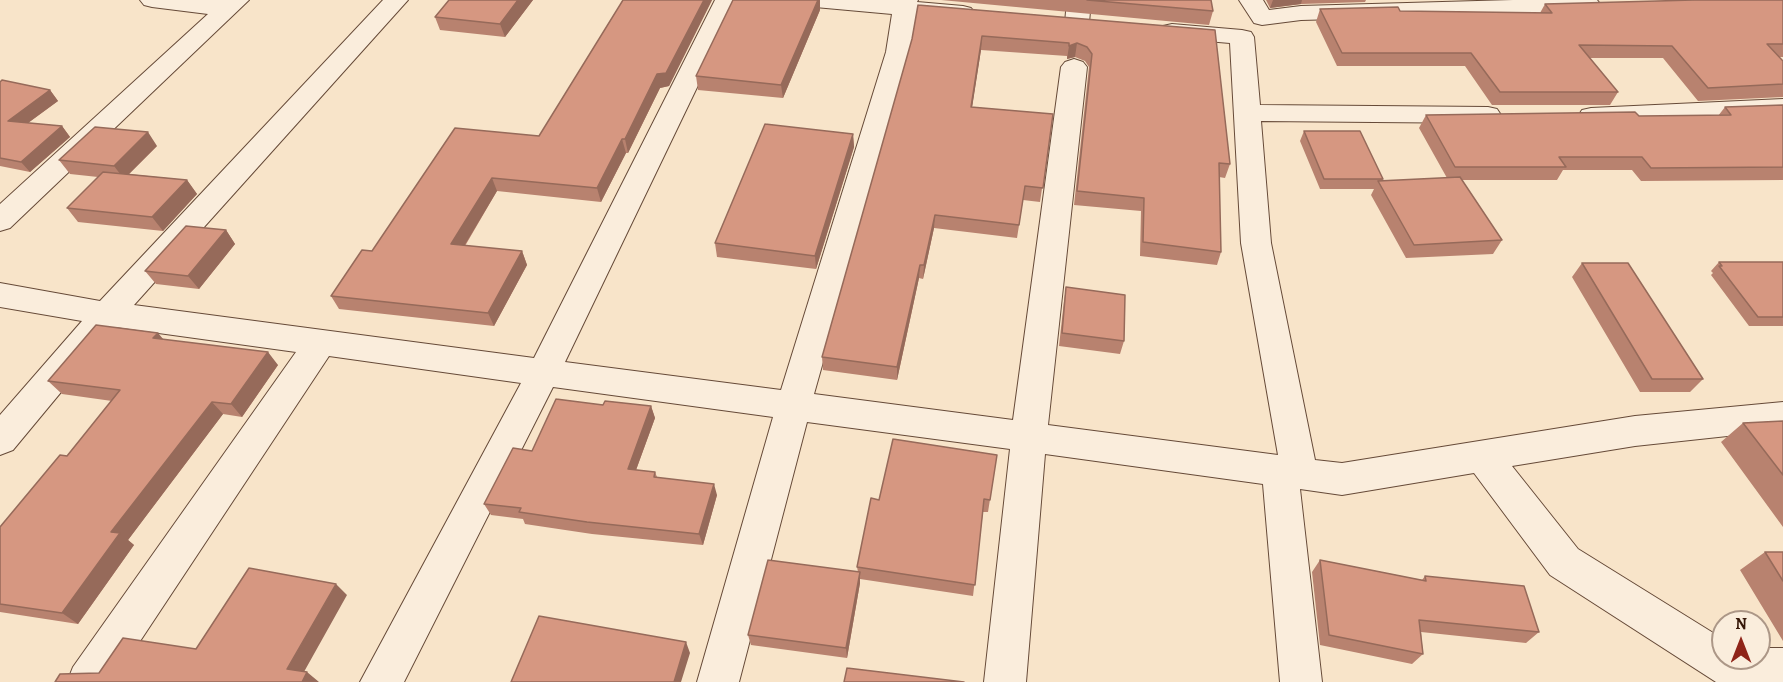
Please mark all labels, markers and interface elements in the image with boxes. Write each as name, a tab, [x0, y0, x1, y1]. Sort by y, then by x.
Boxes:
north arrow	[1711, 610, 1771, 670]
text: N	[1735, 613, 1747, 635]

